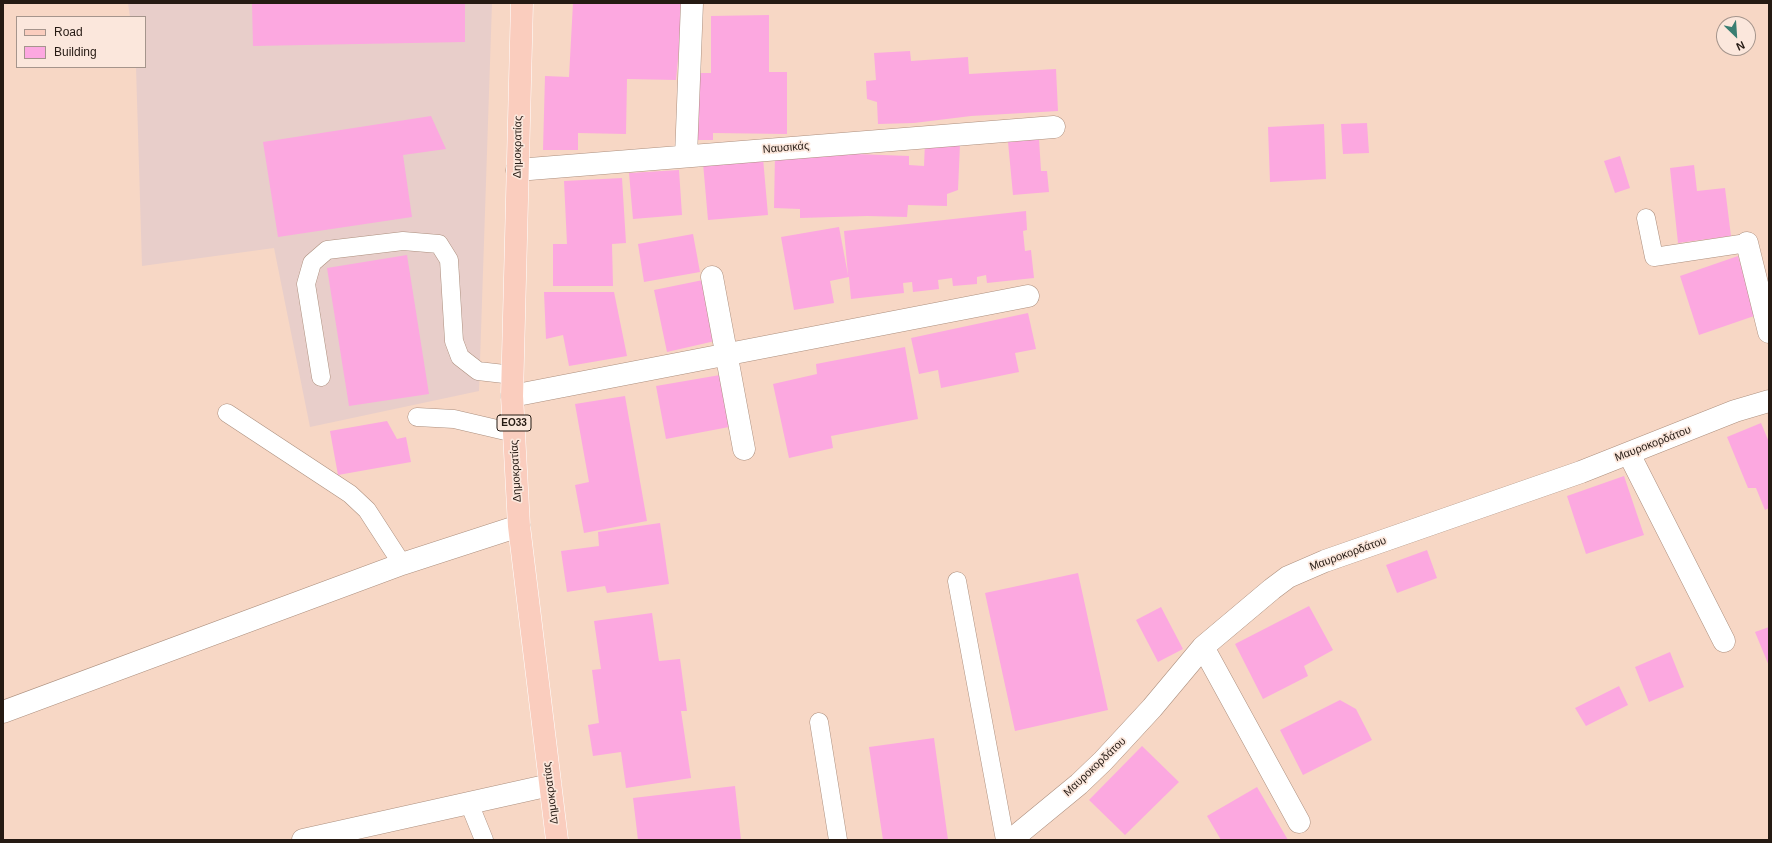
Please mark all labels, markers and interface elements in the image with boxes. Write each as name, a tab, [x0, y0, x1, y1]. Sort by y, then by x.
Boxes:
legend	[16, 16, 146, 68]
north arrow	[1716, 16, 1756, 56]
text: Road	[54, 25, 83, 39]
text: N	[1735, 39, 1747, 53]
text: Building	[54, 45, 97, 59]
street label: Δημοκρατίας	[511, 116, 525, 178]
street label: Ναυσικάς	[762, 139, 810, 157]
road number: ΕΟ33	[497, 415, 531, 431]
street label: Μαυροκορδάτου	[1613, 423, 1693, 465]
street label: Δημοκρατίας	[508, 439, 524, 503]
street label: Μαυροκορδάτου	[1308, 534, 1388, 574]
street label: Μαυροκορδάτου	[1061, 735, 1129, 799]
street label: Δημοκρατίας	[541, 761, 561, 825]

